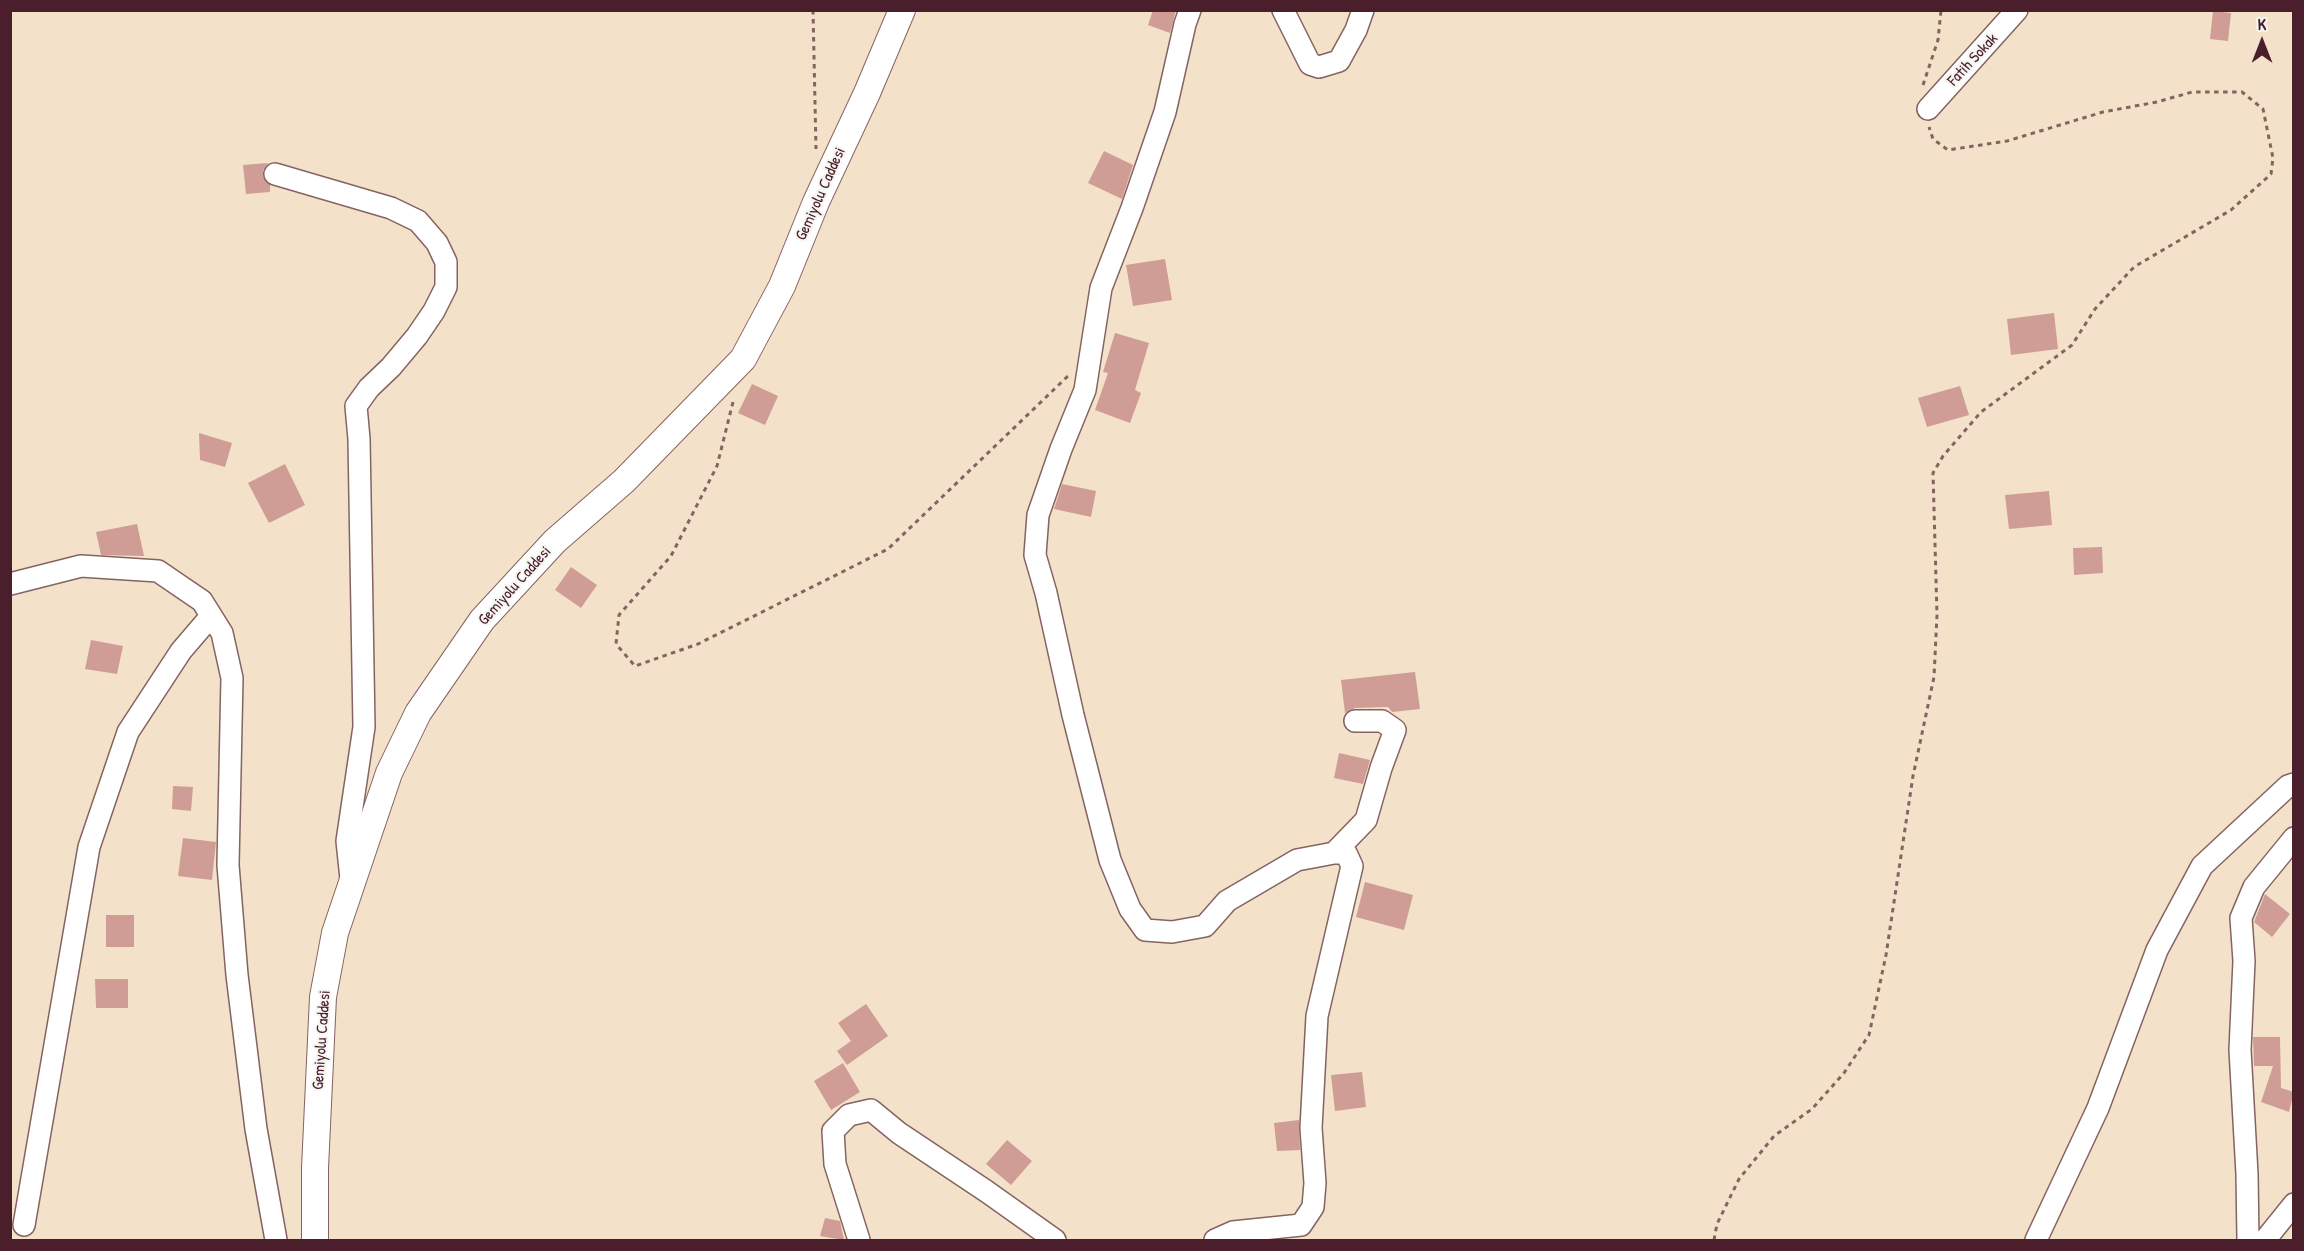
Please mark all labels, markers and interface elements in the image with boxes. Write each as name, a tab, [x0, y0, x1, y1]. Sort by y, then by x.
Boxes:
north arrow	[2232, 12, 2292, 72]
text: K	[2258, 13, 2266, 35]
street label: Fatih Sokak	[1944, 30, 2002, 90]
street label: Gemiyolu Caddesi	[792, 145, 850, 243]
street label: Gemiyolu Caddesi	[475, 543, 555, 629]
street label: Gemiyolu Caddesi	[309, 990, 335, 1090]

